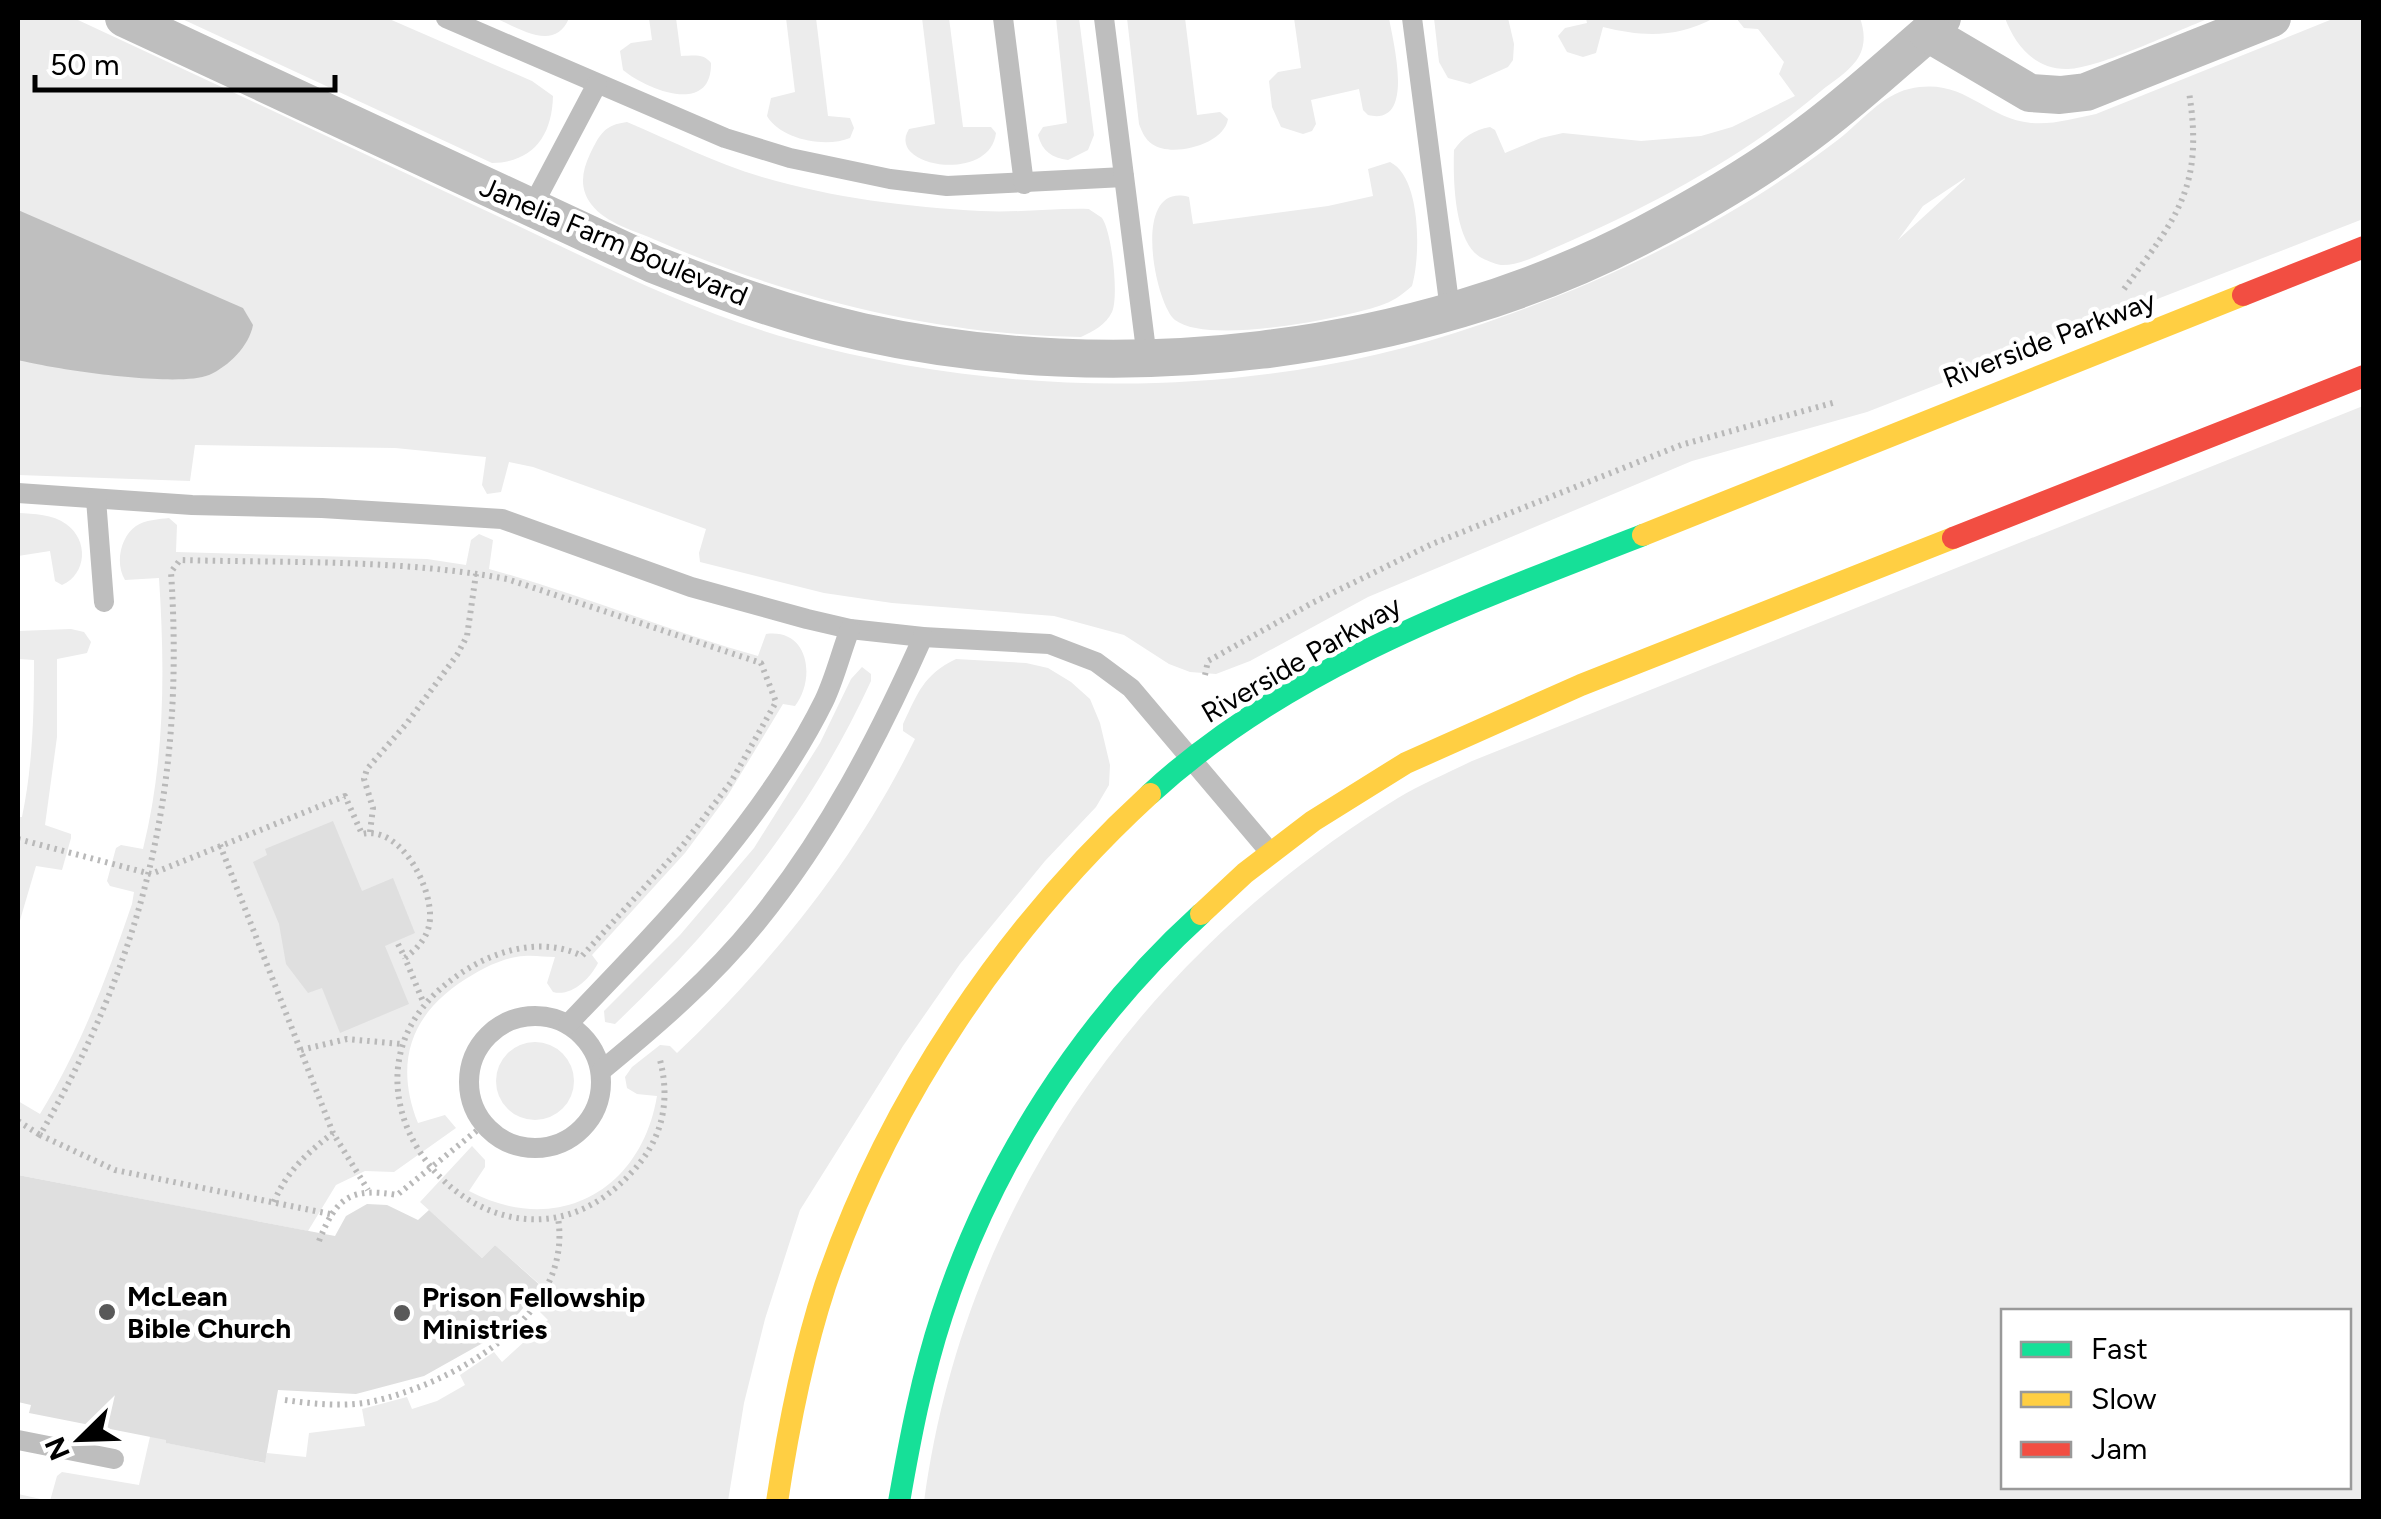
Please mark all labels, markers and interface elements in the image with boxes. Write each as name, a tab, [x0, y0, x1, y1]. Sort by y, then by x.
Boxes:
scale bar	[35, 30, 335, 92]
text: 50 m	[50, 46, 119, 83]
street label: Janelia Farm Boulevard	[475, 169, 753, 313]
street label: Riverside Parkway	[1938, 283, 2160, 395]
street label: Riverside Parkway	[1195, 588, 1407, 730]
place label: McLean Bible Church	[127, 1279, 291, 1345]
place label: Prison Fellowship Ministries	[422, 1280, 645, 1346]
marker: McLean Bible Church	[96, 1301, 118, 1323]
marker: Prison Fellowship Ministries	[391, 1302, 413, 1324]
legend	[2001, 1309, 2351, 1489]
text: Fast	[2091, 1330, 2148, 1367]
text: Slow	[2091, 1380, 2157, 1417]
north arrow	[30, 1389, 130, 1489]
text: Jam	[2091, 1430, 2147, 1467]
text: N	[37, 1432, 77, 1465]

